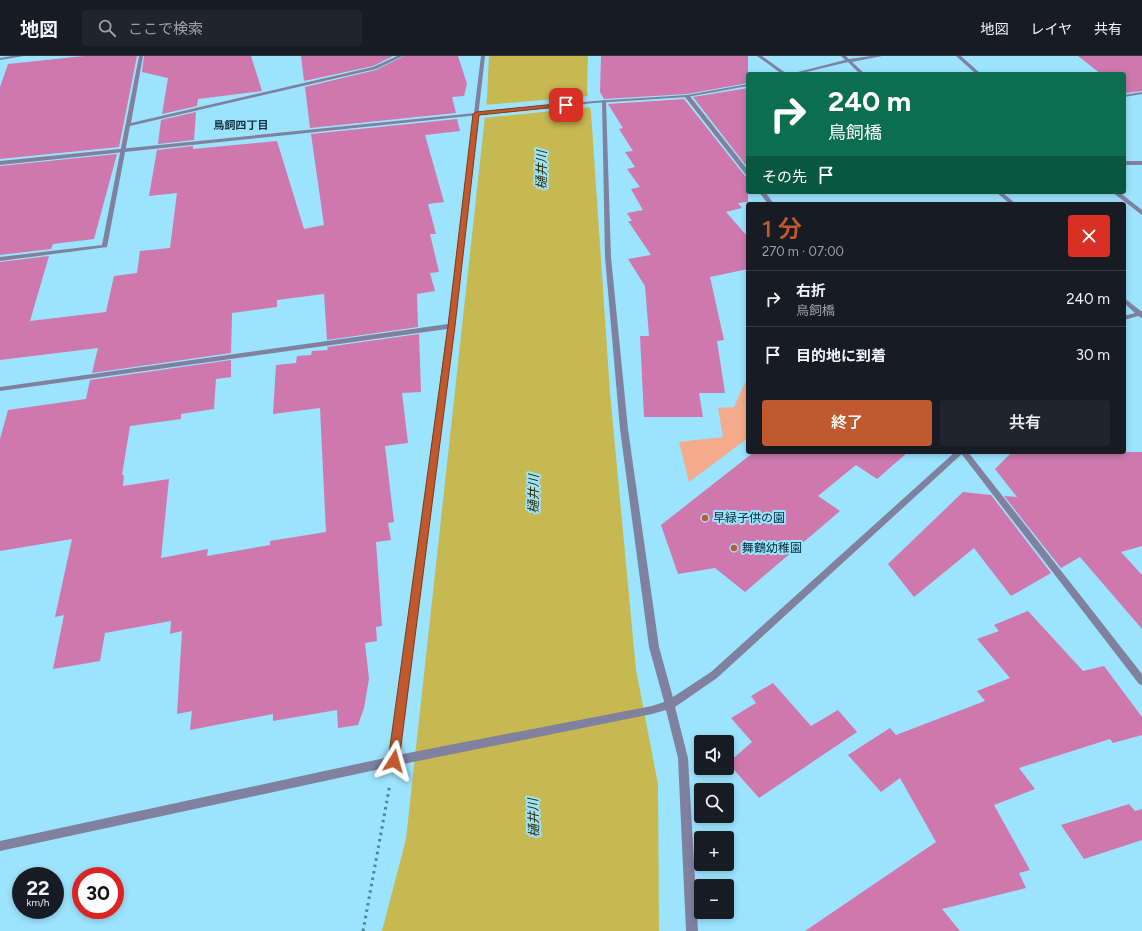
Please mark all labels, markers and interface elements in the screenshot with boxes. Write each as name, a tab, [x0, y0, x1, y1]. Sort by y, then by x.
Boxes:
search box	[82, 10, 362, 46]
icon: search	[96, 17, 118, 39]
text: 地図	[20, 18, 58, 41]
text: ここで検索	[128, 20, 203, 38]
text: 地図	[980, 21, 1008, 38]
text: レイヤ	[1030, 21, 1072, 38]
text: 共有	[1094, 21, 1122, 38]
text: 240 m	[828, 84, 911, 118]
pin	[549, 88, 583, 122]
icon: right	[762, 88, 814, 140]
icon: arrive	[555, 94, 577, 116]
district label: 鳥飼四丁目	[214, 119, 269, 132]
text: 鳥飼橋	[828, 122, 882, 144]
water label: 樋井川	[534, 148, 549, 190]
icon: arrive	[815, 164, 837, 186]
text: その先	[762, 168, 807, 186]
text: 1 分	[762, 214, 802, 243]
button: close	[1068, 215, 1110, 257]
text: 270 m · 07:00	[762, 244, 844, 259]
text: 右折	[796, 282, 826, 300]
icon: right	[762, 288, 784, 310]
text: 240 m	[1066, 290, 1110, 308]
text: 鳥飼橋	[796, 303, 835, 318]
icon: arrive	[762, 344, 784, 366]
text: 30 m	[1076, 346, 1110, 364]
text: 目的地に到着	[796, 347, 886, 365]
button: 終了	[762, 400, 932, 446]
button: 共有	[940, 400, 1110, 446]
water label: 樋井川	[526, 472, 541, 514]
place label: 早緑子供の園	[713, 511, 785, 525]
marker: 早緑子供の園	[700, 513, 710, 523]
place label: 舞鶴幼稚園	[742, 541, 802, 555]
marker: 舞鶴幼稚園	[729, 543, 739, 553]
map controls	[694, 735, 734, 919]
button: sound	[694, 735, 734, 775]
position arrow	[373, 740, 415, 782]
button: search	[694, 783, 734, 823]
water label: 樋井川	[525, 796, 542, 838]
button: +	[694, 831, 734, 871]
speed limit sign: 30	[72, 867, 124, 919]
text: 22	[26, 876, 50, 900]
button: −	[694, 879, 734, 919]
text: km/h	[27, 896, 49, 909]

